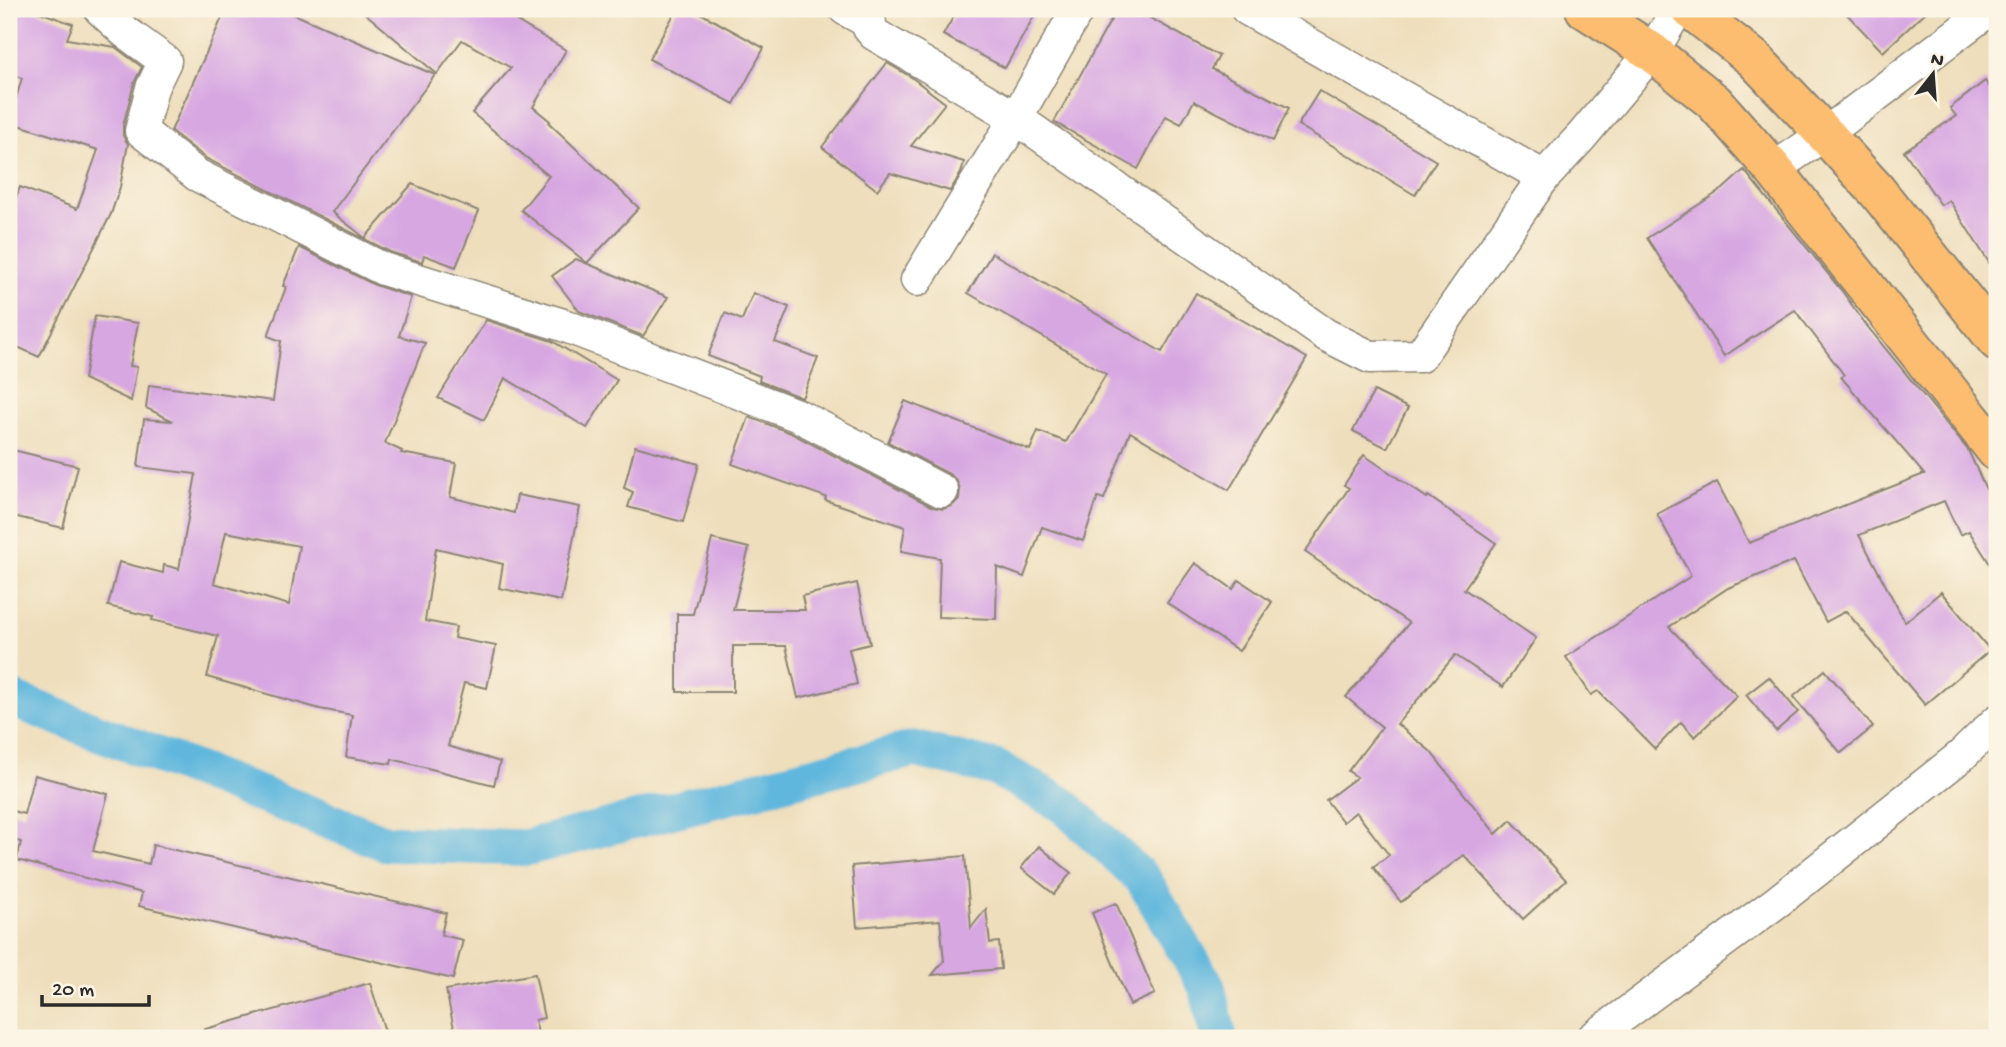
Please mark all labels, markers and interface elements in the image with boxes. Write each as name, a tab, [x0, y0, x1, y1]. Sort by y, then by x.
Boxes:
north arrow	[1898, 38, 1968, 108]
text: N	[1928, 48, 1946, 74]
scale bar	[42, 963, 149, 1007]
text: 20 m	[52, 979, 94, 1004]

